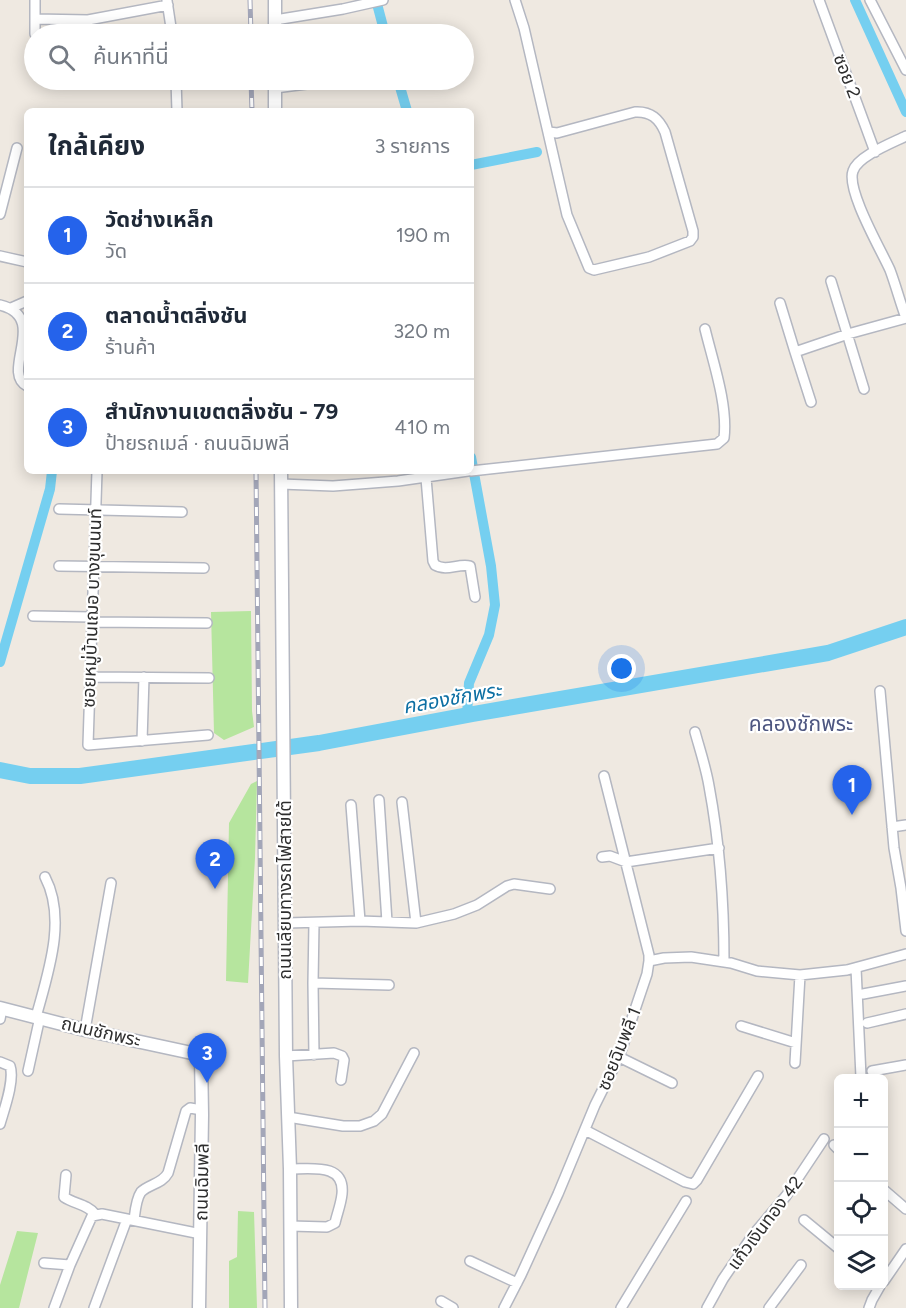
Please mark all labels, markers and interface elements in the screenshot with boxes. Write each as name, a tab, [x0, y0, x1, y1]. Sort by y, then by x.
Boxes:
search box	[24, 24, 474, 90]
icon: search	[45, 41, 78, 74]
text: ค้นหาที่นี่	[93, 43, 169, 70]
street label: ซอย 2	[829, 51, 865, 101]
text: ใกล้เคียง	[48, 130, 145, 162]
text: 3 รายการ	[375, 134, 450, 158]
text: วัดช่างเหล็ก	[105, 206, 214, 233]
text: 1	[63, 223, 72, 247]
text: 190 m	[396, 223, 450, 247]
text: วัด	[105, 239, 127, 263]
text: ตลาดน้ำตลิ่งชัน	[105, 302, 247, 329]
text: 2	[62, 319, 73, 343]
text: 320 m	[393, 319, 450, 343]
text: ร้านค้า	[105, 335, 156, 359]
text: สำนักงานเขตตลิ่งชัน - 79	[105, 398, 338, 425]
text: 3	[62, 415, 73, 439]
text: 410 m	[395, 415, 450, 439]
text: ป้ายรถเมล์ · ถนนฉิมพลี	[105, 431, 290, 455]
street label: ซอยหมู่บ้านเฌอ บางขุนนนท์	[78, 508, 107, 708]
your location	[607, 654, 636, 683]
water label: คลองชักพระ	[401, 677, 505, 718]
district label: คลองชักพระ	[749, 711, 853, 736]
pin: 1	[832, 766, 872, 815]
street label: ถนนเลียบทางรถไฟสายใต้	[274, 800, 296, 980]
pin: 2	[196, 840, 234, 889]
street label: ซอยฉิมพลี 1	[592, 1004, 646, 1094]
street label: ถนนชักพระ	[59, 1012, 143, 1052]
pin: 3	[188, 1034, 226, 1083]
map controls	[834, 1074, 888, 1290]
button: +	[834, 1074, 888, 1128]
button: −	[834, 1128, 888, 1182]
street label: ถนนฉิมพลี	[190, 1143, 214, 1221]
street label: แก้วเงินทอง 42	[723, 1172, 807, 1274]
button: locate	[834, 1182, 888, 1236]
button: layers	[834, 1236, 888, 1290]

